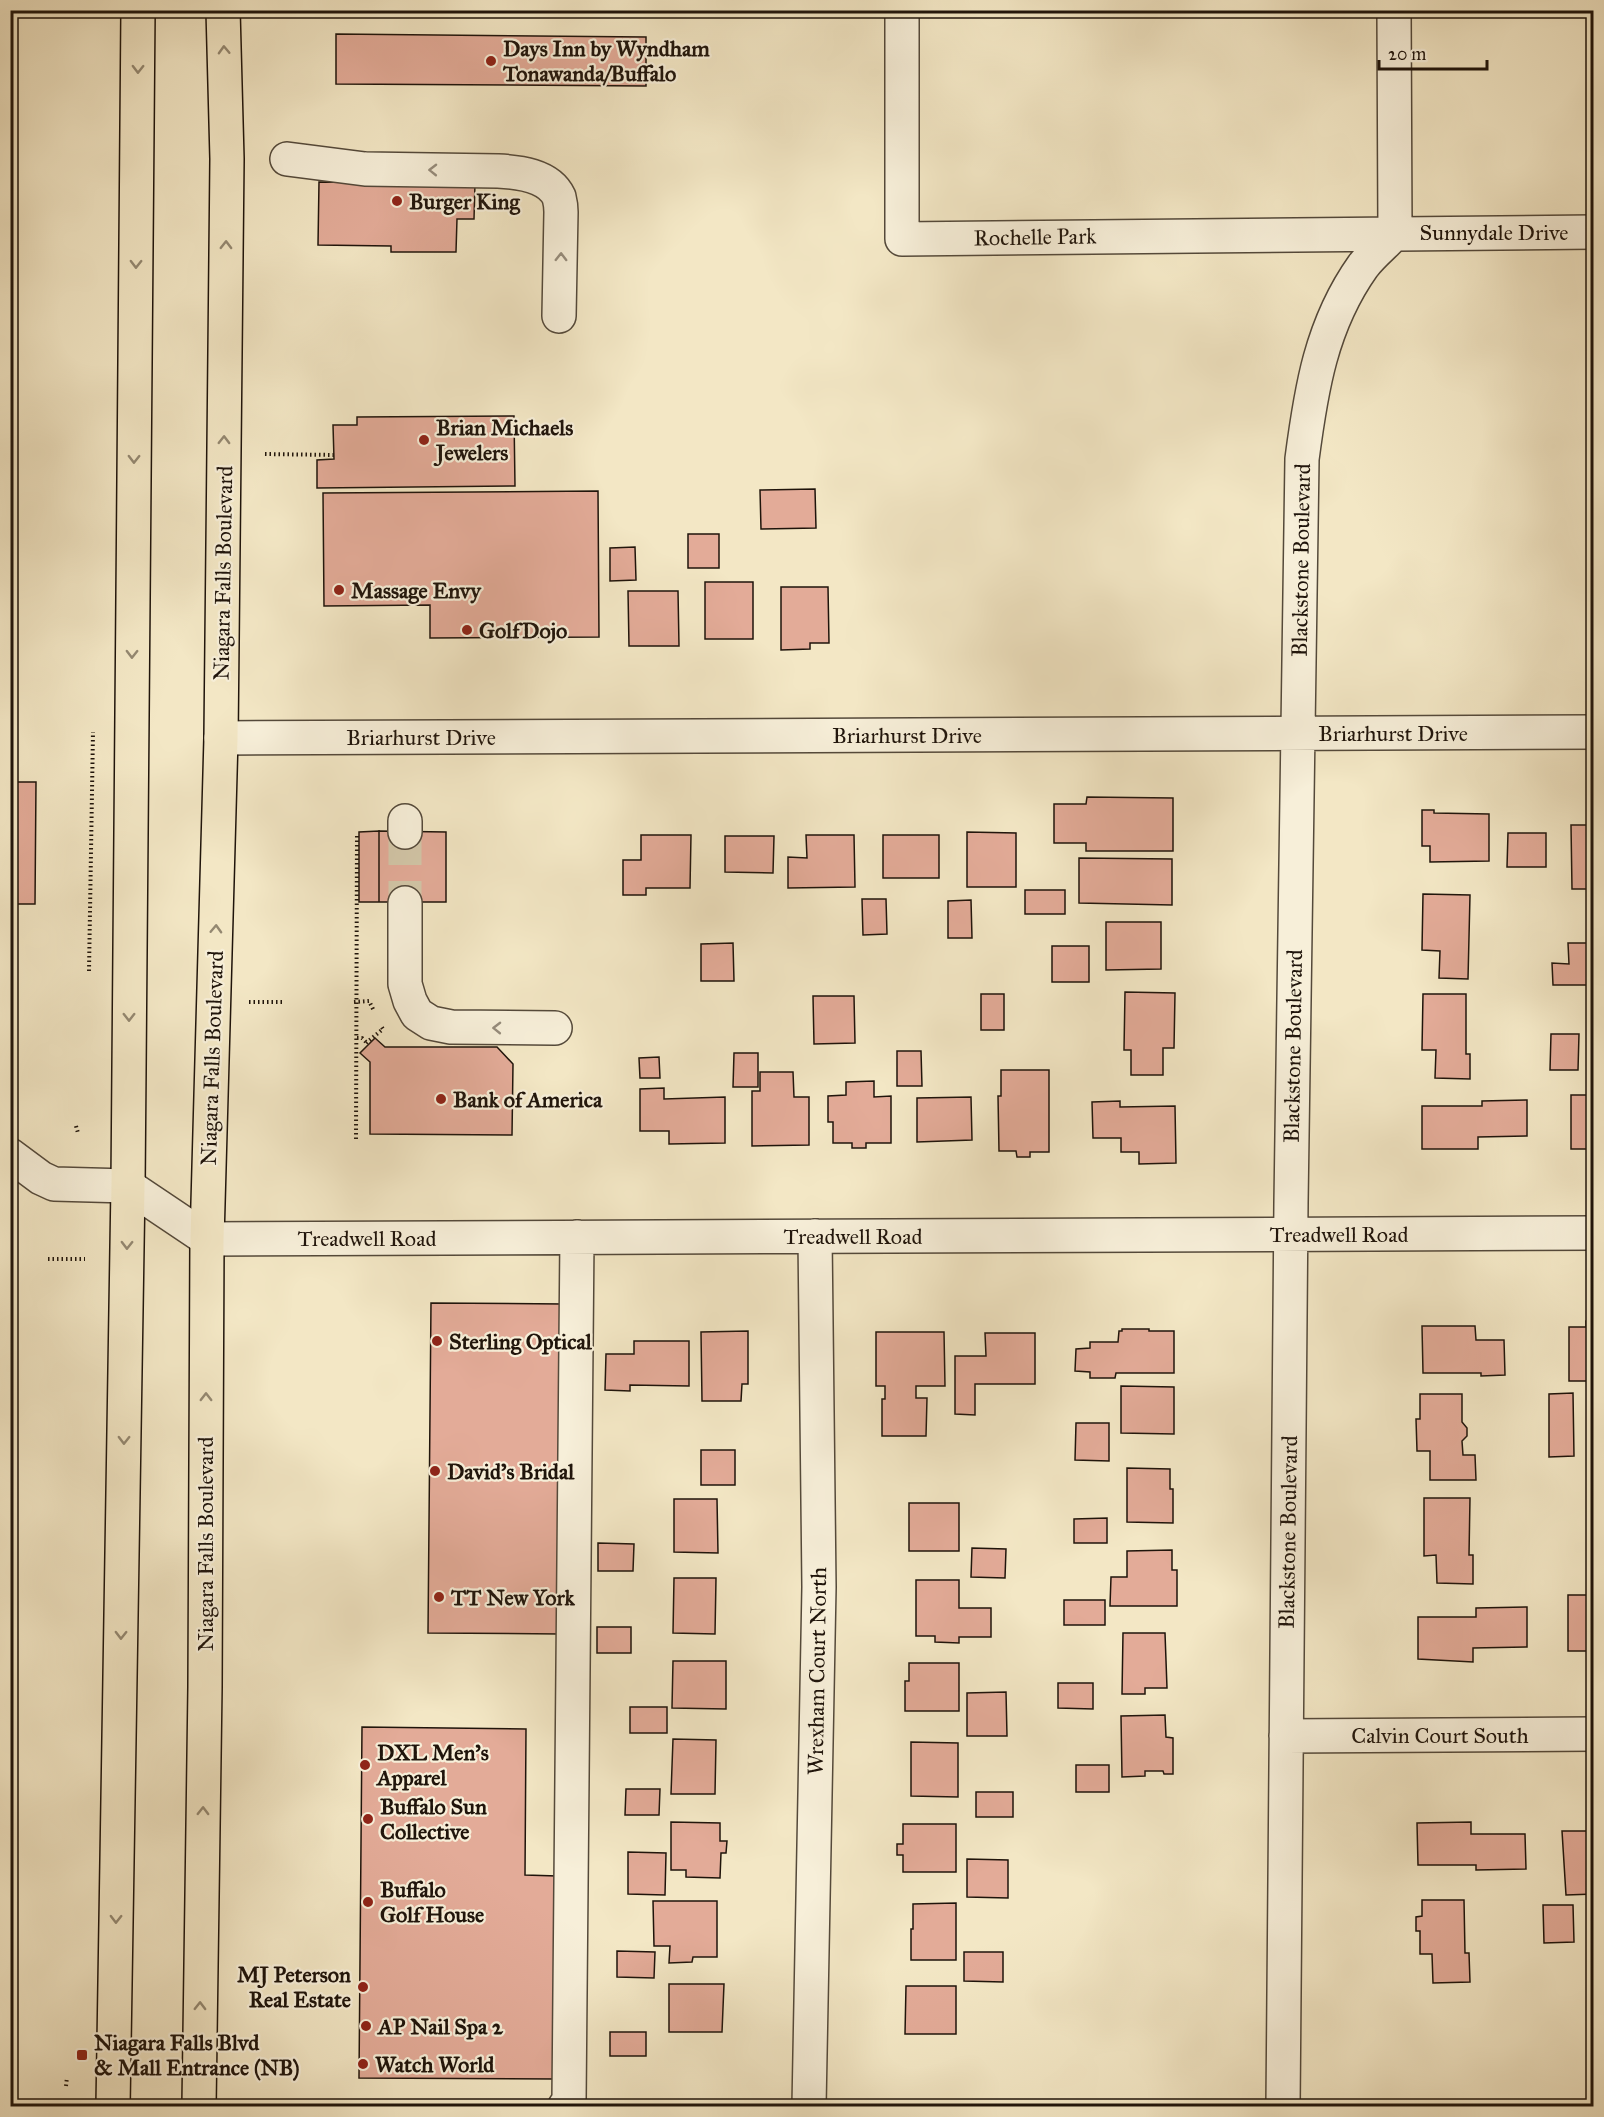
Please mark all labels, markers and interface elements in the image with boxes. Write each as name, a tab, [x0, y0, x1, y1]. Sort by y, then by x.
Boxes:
scale bar	[1379, 33, 1487, 71]
place label: Days Inn by Wyndham Tonawanda/Buffalo	[502, 35, 710, 87]
text: 20 m	[1388, 43, 1426, 65]
one-way arrow	[218, 45, 231, 54]
marker: Days Inn by Wyndham Tonawanda/Buffalo	[484, 54, 498, 68]
one-way arrow	[132, 64, 144, 73]
one-way arrow	[428, 164, 437, 176]
place label: Burger King	[409, 188, 520, 215]
marker: Burger King	[390, 194, 404, 208]
street label: Sunnydale Drive	[1420, 219, 1568, 246]
street label: Rochelle Park	[973, 222, 1097, 252]
one-way arrow	[220, 240, 232, 249]
one-way arrow	[554, 253, 567, 262]
one-way arrow	[130, 259, 142, 268]
place label: Brian Michaels Jewelers	[433, 414, 573, 467]
marker: Brian Michaels Jewelers	[417, 433, 431, 447]
one-way arrow	[218, 435, 230, 444]
one-way arrow	[128, 454, 140, 463]
street label: Blackstone Boulevard	[1286, 463, 1316, 657]
street label: Niagara Falls Boulevard	[208, 465, 238, 681]
place label: Massage Envy	[351, 577, 482, 604]
marker: Massage Envy	[332, 583, 346, 597]
place label: GolfDojo	[479, 617, 567, 644]
marker: GolfDojo	[460, 623, 474, 637]
one-way arrow	[126, 649, 139, 658]
street label: Briarhurst Drive	[1318, 720, 1468, 747]
street label: Briarhurst Drive	[832, 722, 982, 749]
street label: Briarhurst Drive	[346, 724, 496, 751]
one-way arrow	[209, 924, 222, 933]
street label: Blackstone Boulevard	[1278, 949, 1308, 1143]
street label: Niagara Falls Boulevard	[195, 950, 229, 1166]
one-way arrow	[123, 1013, 135, 1022]
one-way arrow	[492, 1021, 501, 1034]
place label: Bank of America	[453, 1086, 603, 1113]
marker: Bank of America	[434, 1092, 448, 1106]
street label: Treadwell Road	[1270, 1221, 1408, 1248]
street label: Treadwell Road	[784, 1223, 922, 1250]
street label: Treadwell Road	[298, 1225, 436, 1252]
one-way arrow	[121, 1240, 133, 1249]
place label: Sterling Optical	[449, 1328, 593, 1355]
marker: Sterling Optical	[430, 1334, 444, 1348]
one-way arrow	[200, 1393, 212, 1402]
one-way arrow	[118, 1435, 130, 1444]
street label: Blackstone Boulevard	[1273, 1435, 1303, 1629]
street label: Niagara Falls Boulevard	[192, 1436, 219, 1652]
place label: David's Bridal	[447, 1458, 575, 1485]
marker: David's Bridal	[428, 1464, 442, 1478]
street label: Wrexham Court North	[802, 1567, 832, 1775]
place label: TT New York	[450, 1584, 576, 1611]
marker: TT New York	[432, 1590, 446, 1604]
one-way arrow	[115, 1630, 127, 1639]
street label: Calvin Court South	[1351, 1722, 1529, 1749]
place label: DXL Men's Apparel	[375, 1739, 489, 1791]
marker: DXL Men's Apparel	[358, 1758, 372, 1772]
place label: Buffalo Sun Collective	[380, 1793, 487, 1845]
one-way arrow	[197, 1807, 209, 1816]
marker: Buffalo Sun Collective	[361, 1812, 375, 1826]
place label: Buffalo Golf House	[380, 1876, 484, 1928]
marker: Buffalo Golf House	[361, 1895, 375, 1909]
one-way arrow	[110, 1915, 122, 1924]
place label: MJ Peterson Real Estate	[237, 1961, 351, 2013]
marker: MJ Peterson Real Estate	[356, 1980, 370, 1994]
one-way arrow	[194, 2002, 206, 2011]
place label: AP Nail Spa 2	[376, 2013, 504, 2040]
marker: AP Nail Spa 2	[359, 2019, 373, 2033]
place label: Niagara Falls Blvd & Mall Entrance (NB)	[94, 2029, 300, 2081]
marker: Niagara Falls Blvd & Mall Entrance (NB)	[75, 2048, 89, 2062]
place label: Watch World	[375, 2051, 495, 2078]
marker: Watch World	[356, 2057, 370, 2071]

